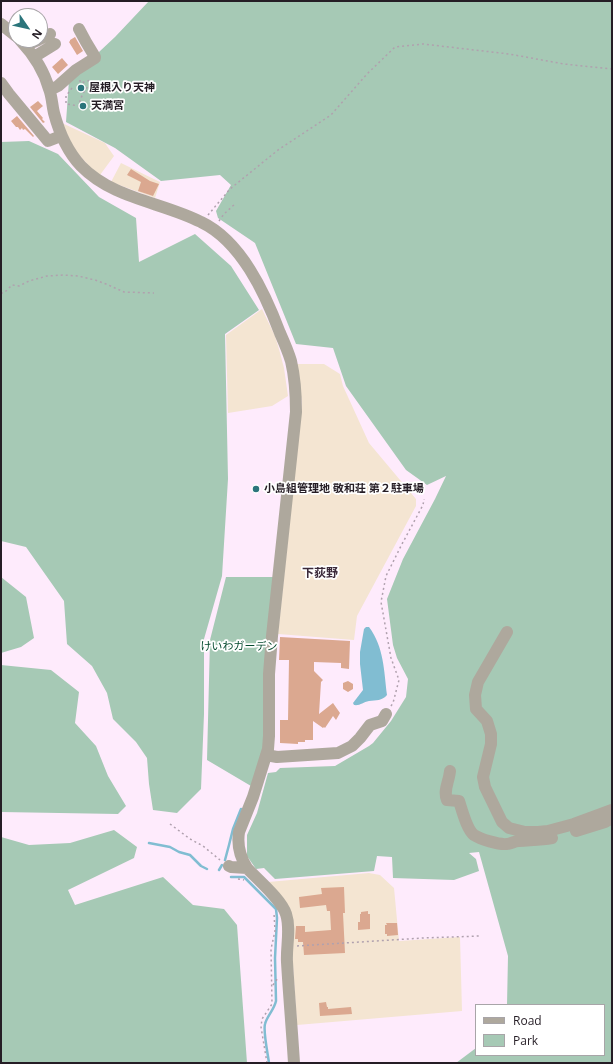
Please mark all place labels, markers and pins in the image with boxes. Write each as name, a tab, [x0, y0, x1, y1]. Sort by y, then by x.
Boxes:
place label: 屋根入り天神	[89, 81, 155, 95]
marker: 屋根入り天神	[76, 83, 86, 93]
place label: 天満宮	[91, 99, 124, 113]
marker: 天満宮	[78, 101, 88, 111]
place label: 小島組管理地 敬和荘 第２駐車場	[264, 482, 424, 496]
marker: 小島組管理地 敬和荘 第２駐車場	[251, 484, 261, 494]

